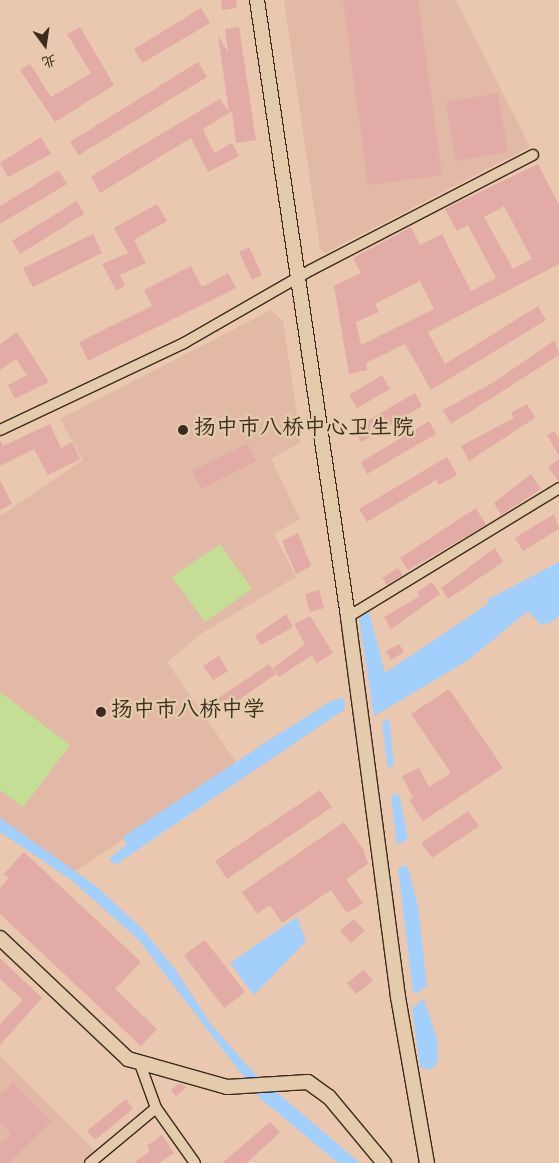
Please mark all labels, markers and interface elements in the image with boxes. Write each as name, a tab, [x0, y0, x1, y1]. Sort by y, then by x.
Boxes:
north arrow	[20, 20, 70, 70]
text: 北	[39, 48, 58, 72]
place label: 扬中市八桥中心卫生院	[194, 417, 414, 443]
marker: 扬中市八桥中心卫生院	[176, 423, 190, 437]
place label: 扬中市八桥中学	[111, 699, 265, 725]
marker: 扬中市八桥中学	[95, 706, 107, 718]

